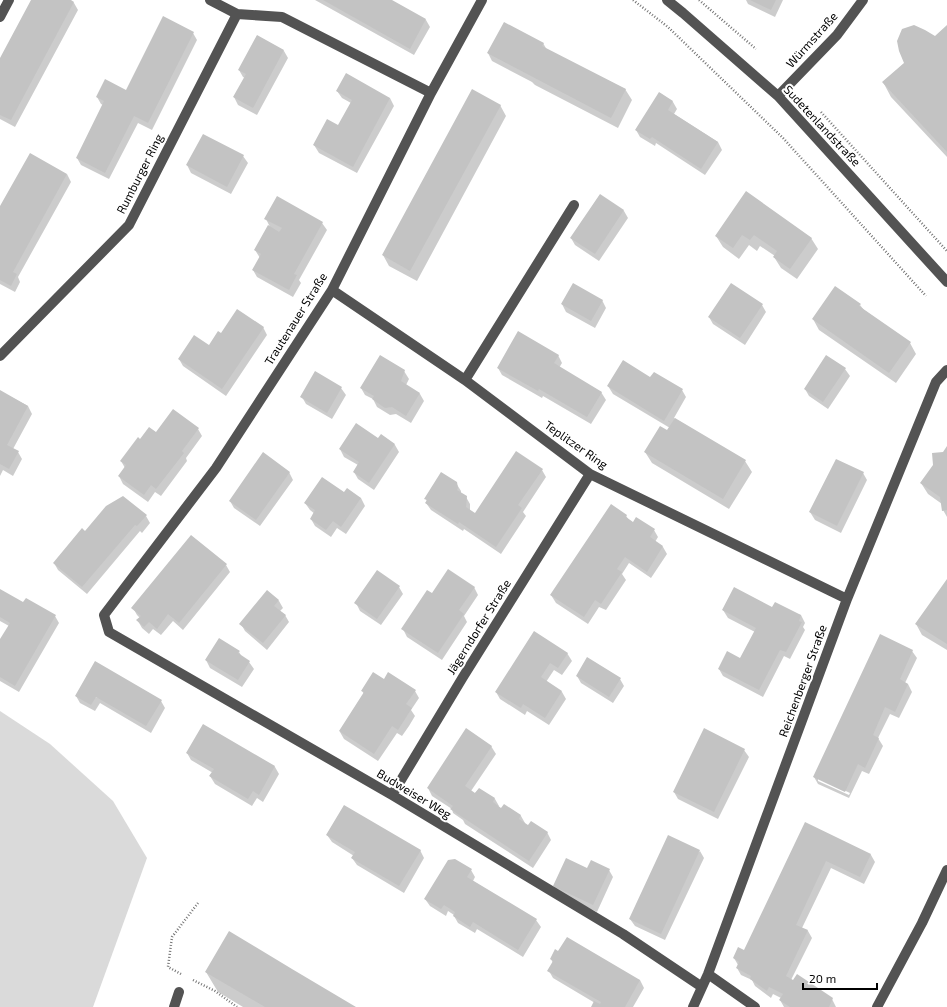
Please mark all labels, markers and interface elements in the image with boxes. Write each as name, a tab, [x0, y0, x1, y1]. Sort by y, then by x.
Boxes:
street label: Würmstraße	[783, 9, 840, 70]
street label: Sudetenlandstraße	[782, 82, 864, 169]
street label: Rumburger Ring	[113, 131, 165, 216]
street label: Trautenauer Straße	[261, 270, 329, 367]
street label: Teplitzer Ring	[542, 417, 611, 471]
street label: Jägerndorfer Straße	[443, 576, 513, 677]
street label: Reichenberger Straße	[775, 623, 829, 739]
street label: Budweiser Weg	[375, 765, 455, 821]
scale bar	[803, 965, 877, 991]
text: 20 m	[809, 971, 836, 985]

